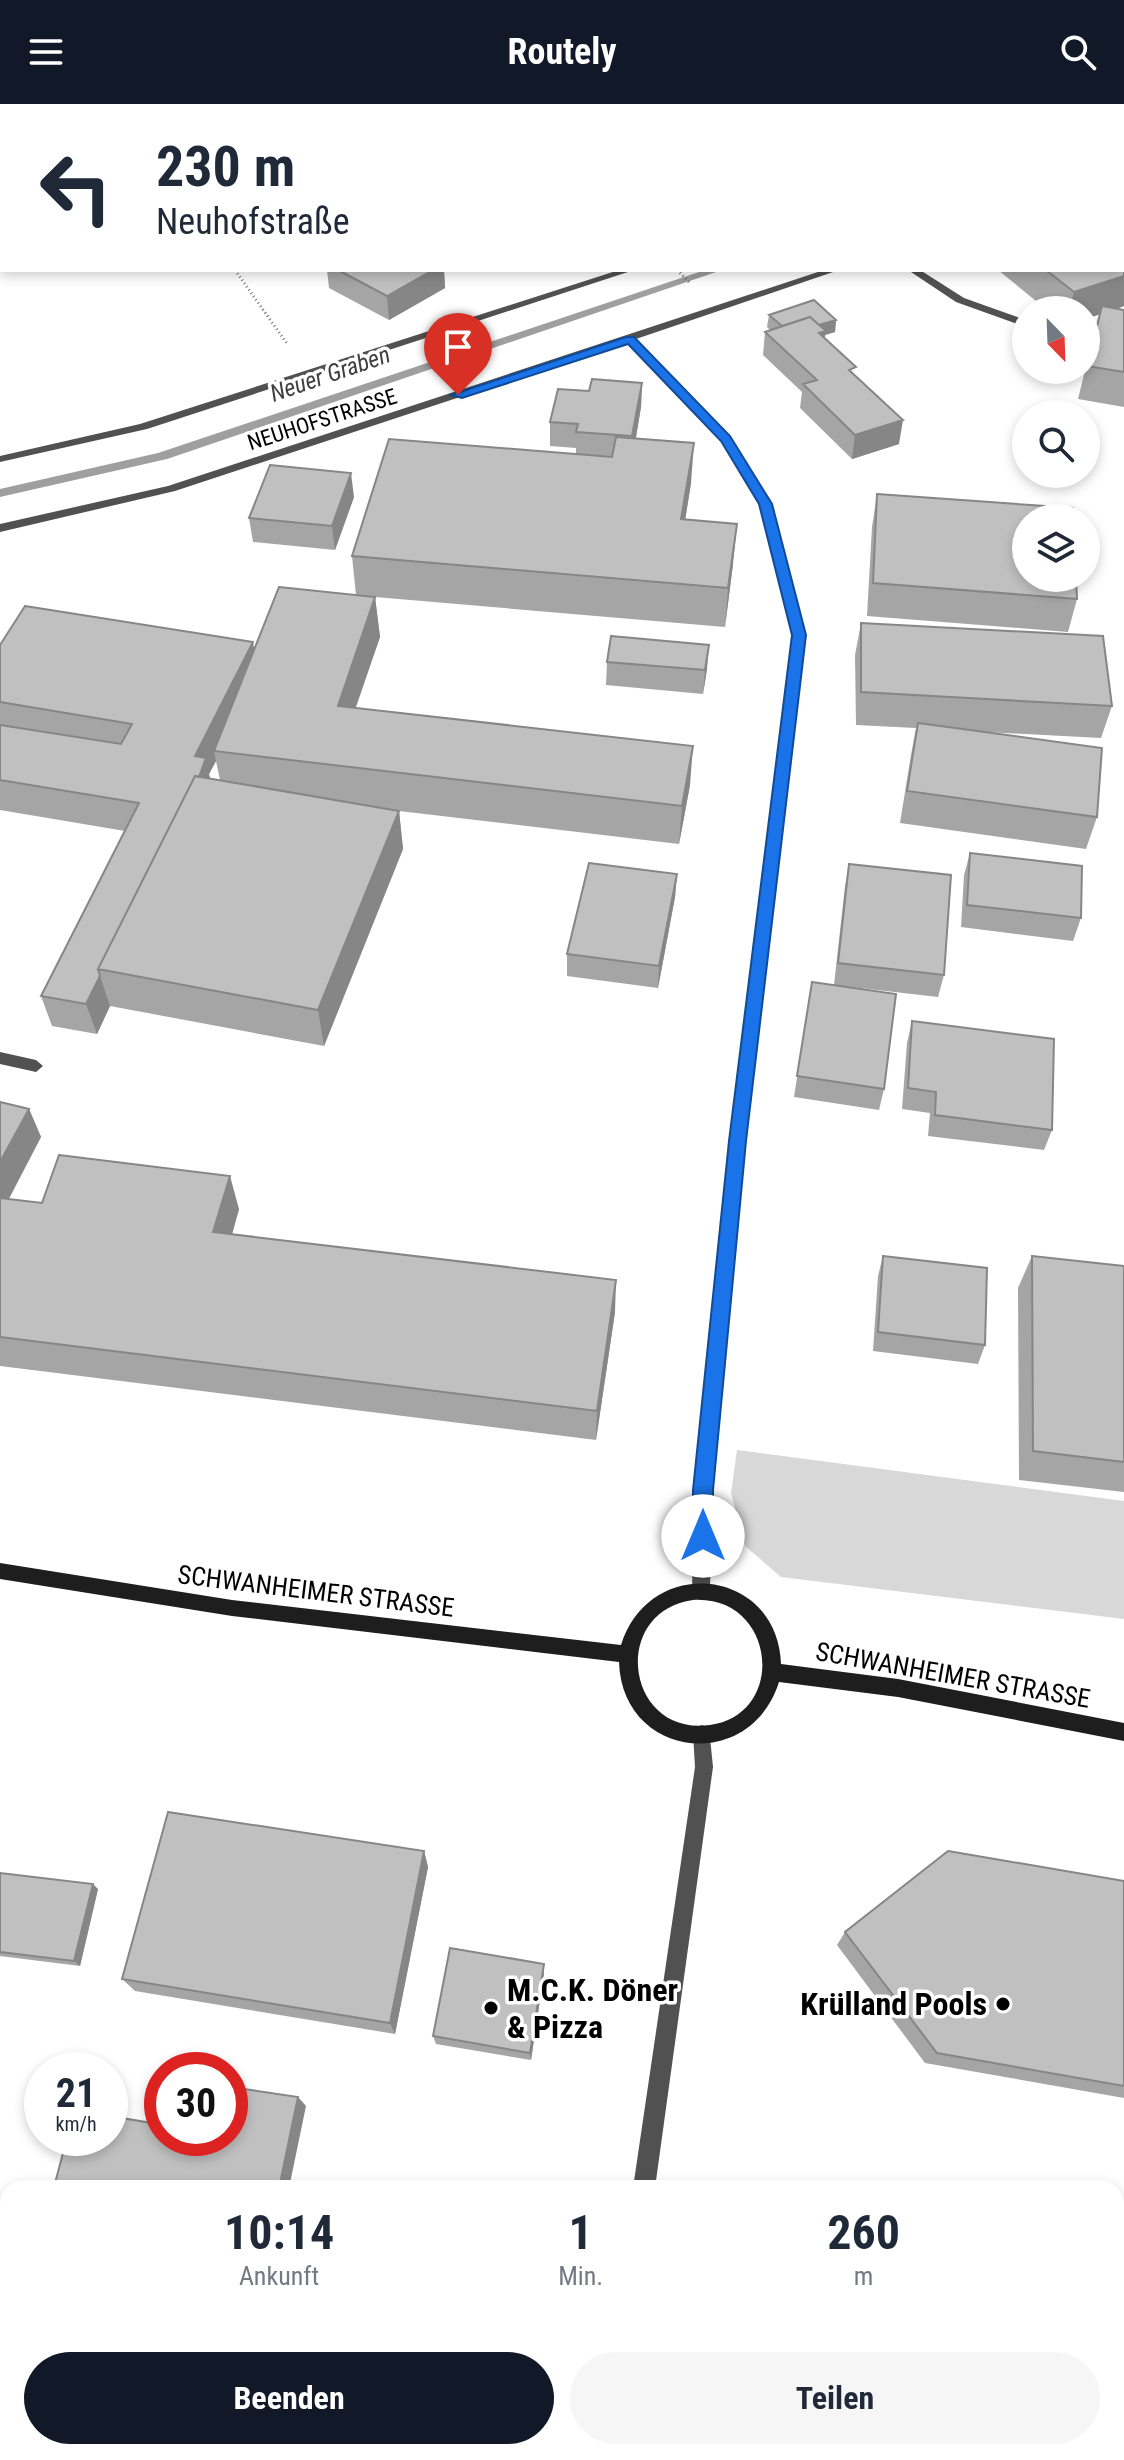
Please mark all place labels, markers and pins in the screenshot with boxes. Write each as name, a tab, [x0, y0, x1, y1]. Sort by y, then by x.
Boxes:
pin	[424, 313, 492, 395]
place label: M.C.K. Döner & Pizza	[507, 1971, 678, 2046]
place label: Krülland Pools	[800, 1985, 987, 2023]
marker: Krülland Pools	[994, 1995, 1012, 2013]
marker: M.C.K. Döner & Pizza	[482, 1999, 500, 2017]

